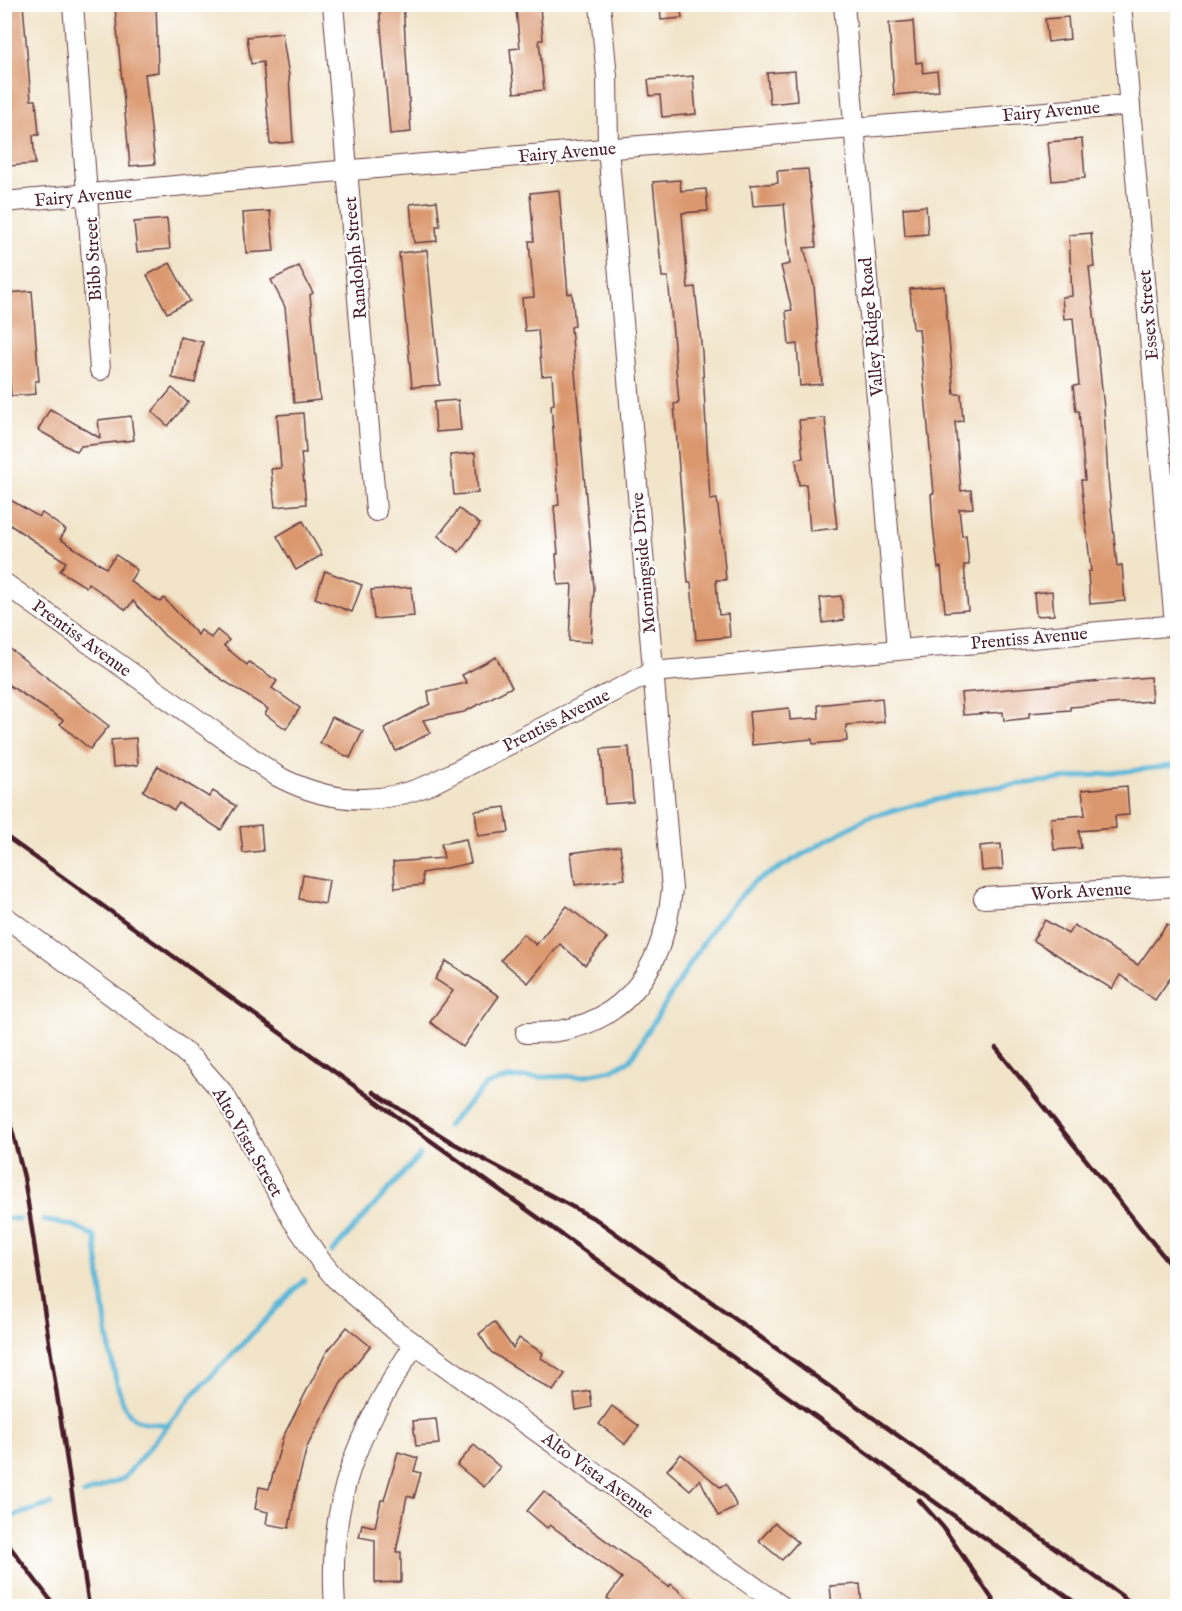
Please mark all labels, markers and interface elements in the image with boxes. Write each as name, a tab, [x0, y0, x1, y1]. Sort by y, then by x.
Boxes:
street label: Fairy Avenue	[1001, 97, 1101, 128]
street label: Fairy Avenue	[517, 138, 617, 169]
street label: Fairy Avenue	[33, 182, 133, 213]
street label: Randolph Street	[340, 196, 373, 320]
street label: Bibb Street	[81, 216, 108, 302]
street label: Valley Ridge Road	[855, 256, 890, 399]
street label: Essex Street	[1134, 269, 1165, 361]
street label: Morningside Drive	[627, 491, 662, 634]
street label: Prentiss Avenue	[27, 595, 135, 683]
street label: Prentiss Avenue	[970, 623, 1089, 656]
street label: Prentiss Avenue	[499, 684, 614, 758]
street label: Work Avenue	[1030, 878, 1132, 907]
street label: Alto Vista Street	[206, 1083, 287, 1201]
street label: Alto Vista Avenue	[536, 1427, 658, 1525]

